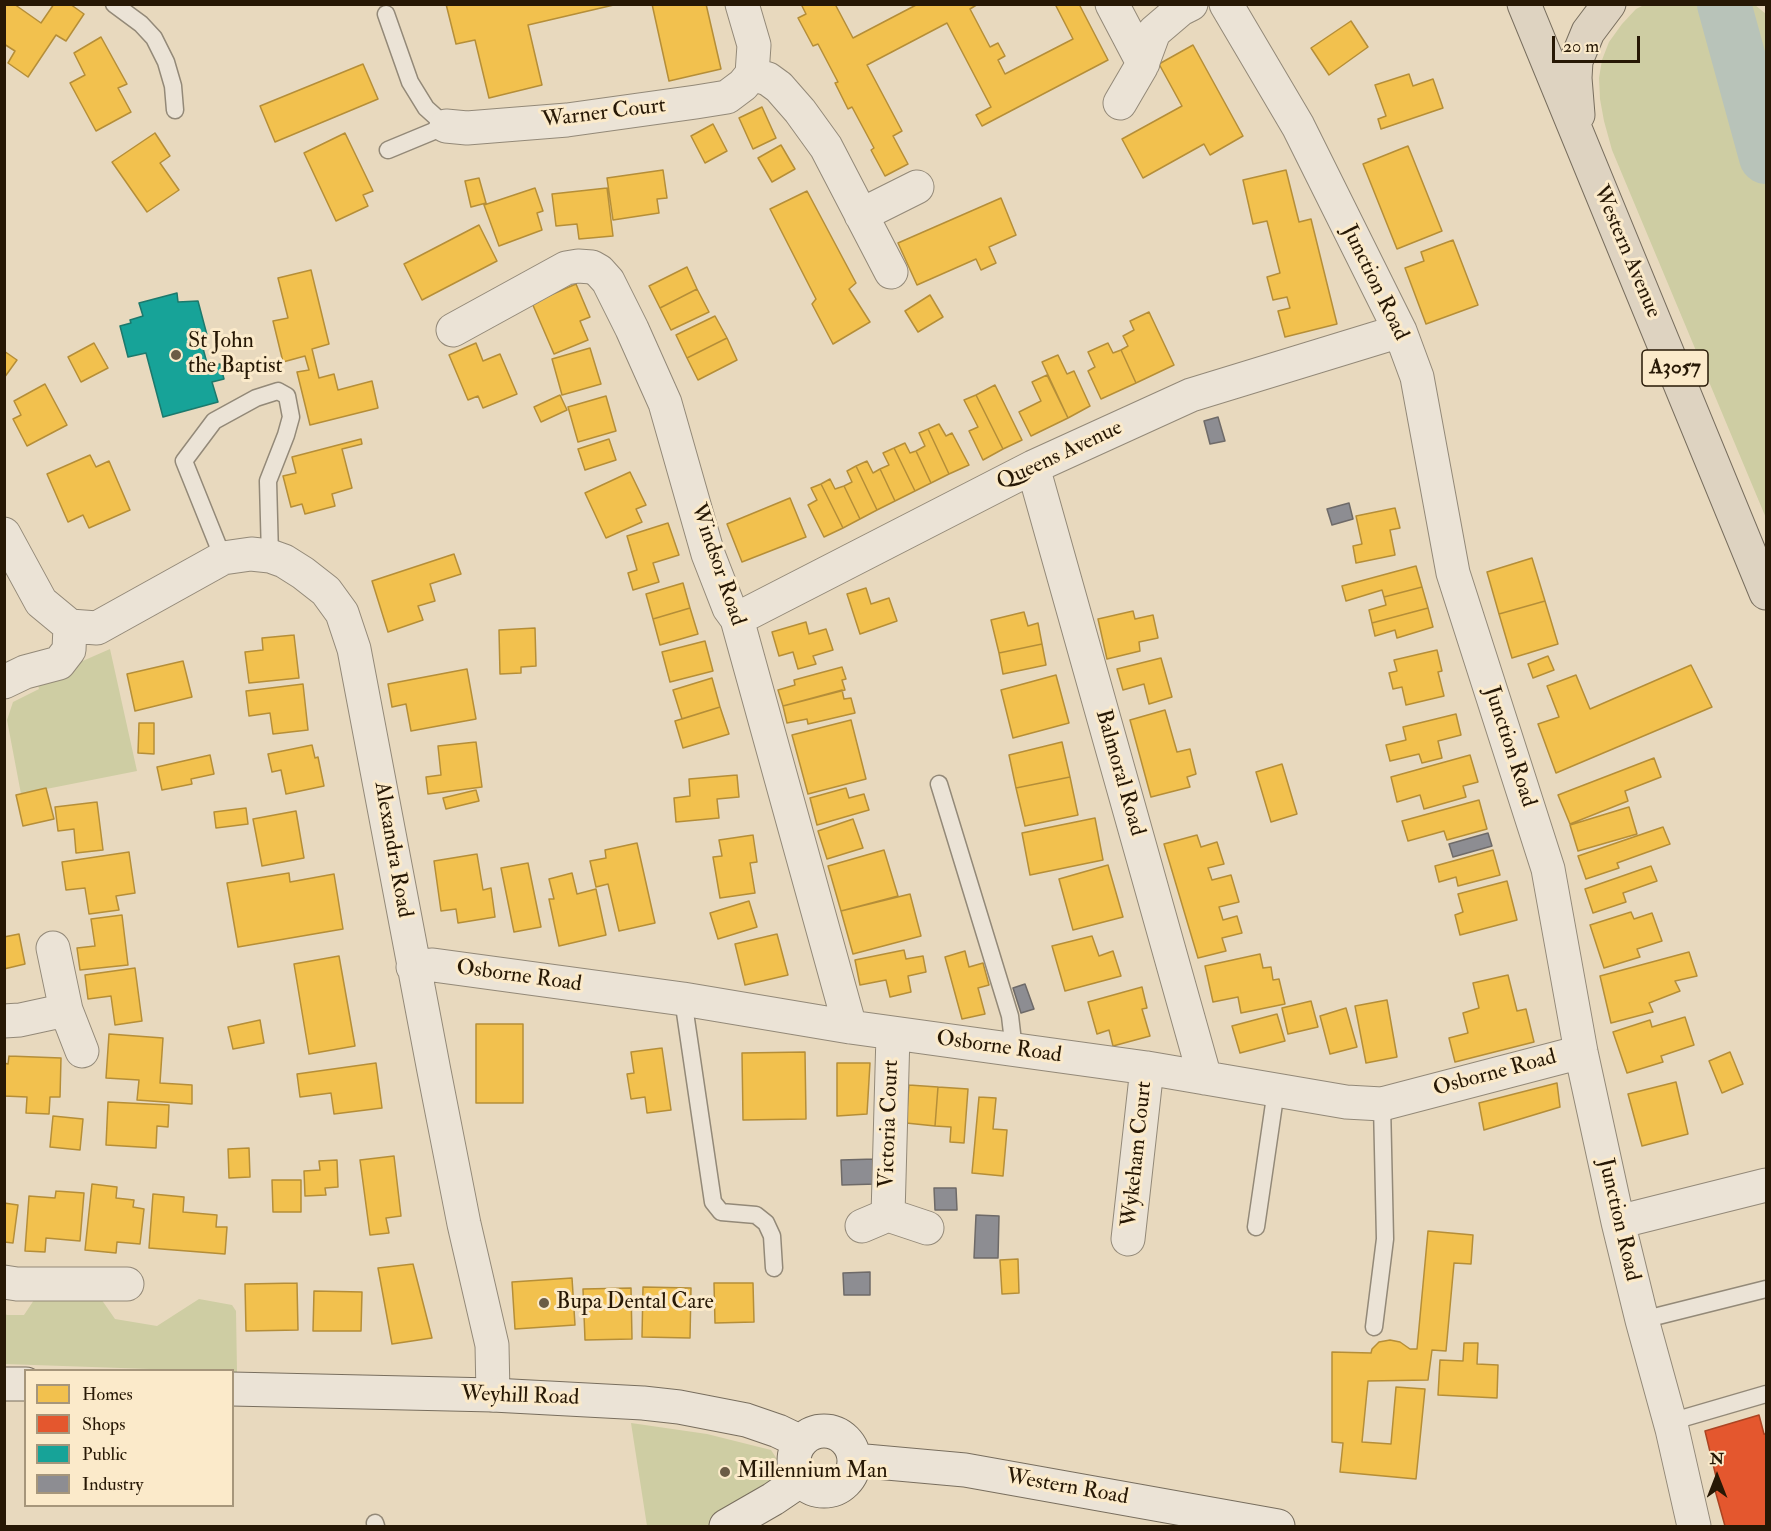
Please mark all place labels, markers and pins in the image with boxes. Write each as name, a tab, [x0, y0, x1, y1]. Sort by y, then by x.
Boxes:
place label: St John the Baptist	[188, 329, 283, 380]
marker: St John the Baptist	[169, 348, 183, 362]
place label: Bupa Dental Care	[556, 1290, 714, 1316]
marker: Bupa Dental Care	[537, 1296, 551, 1310]
place label: Millennium Man	[737, 1459, 888, 1485]
marker: Millennium Man	[718, 1465, 732, 1479]

